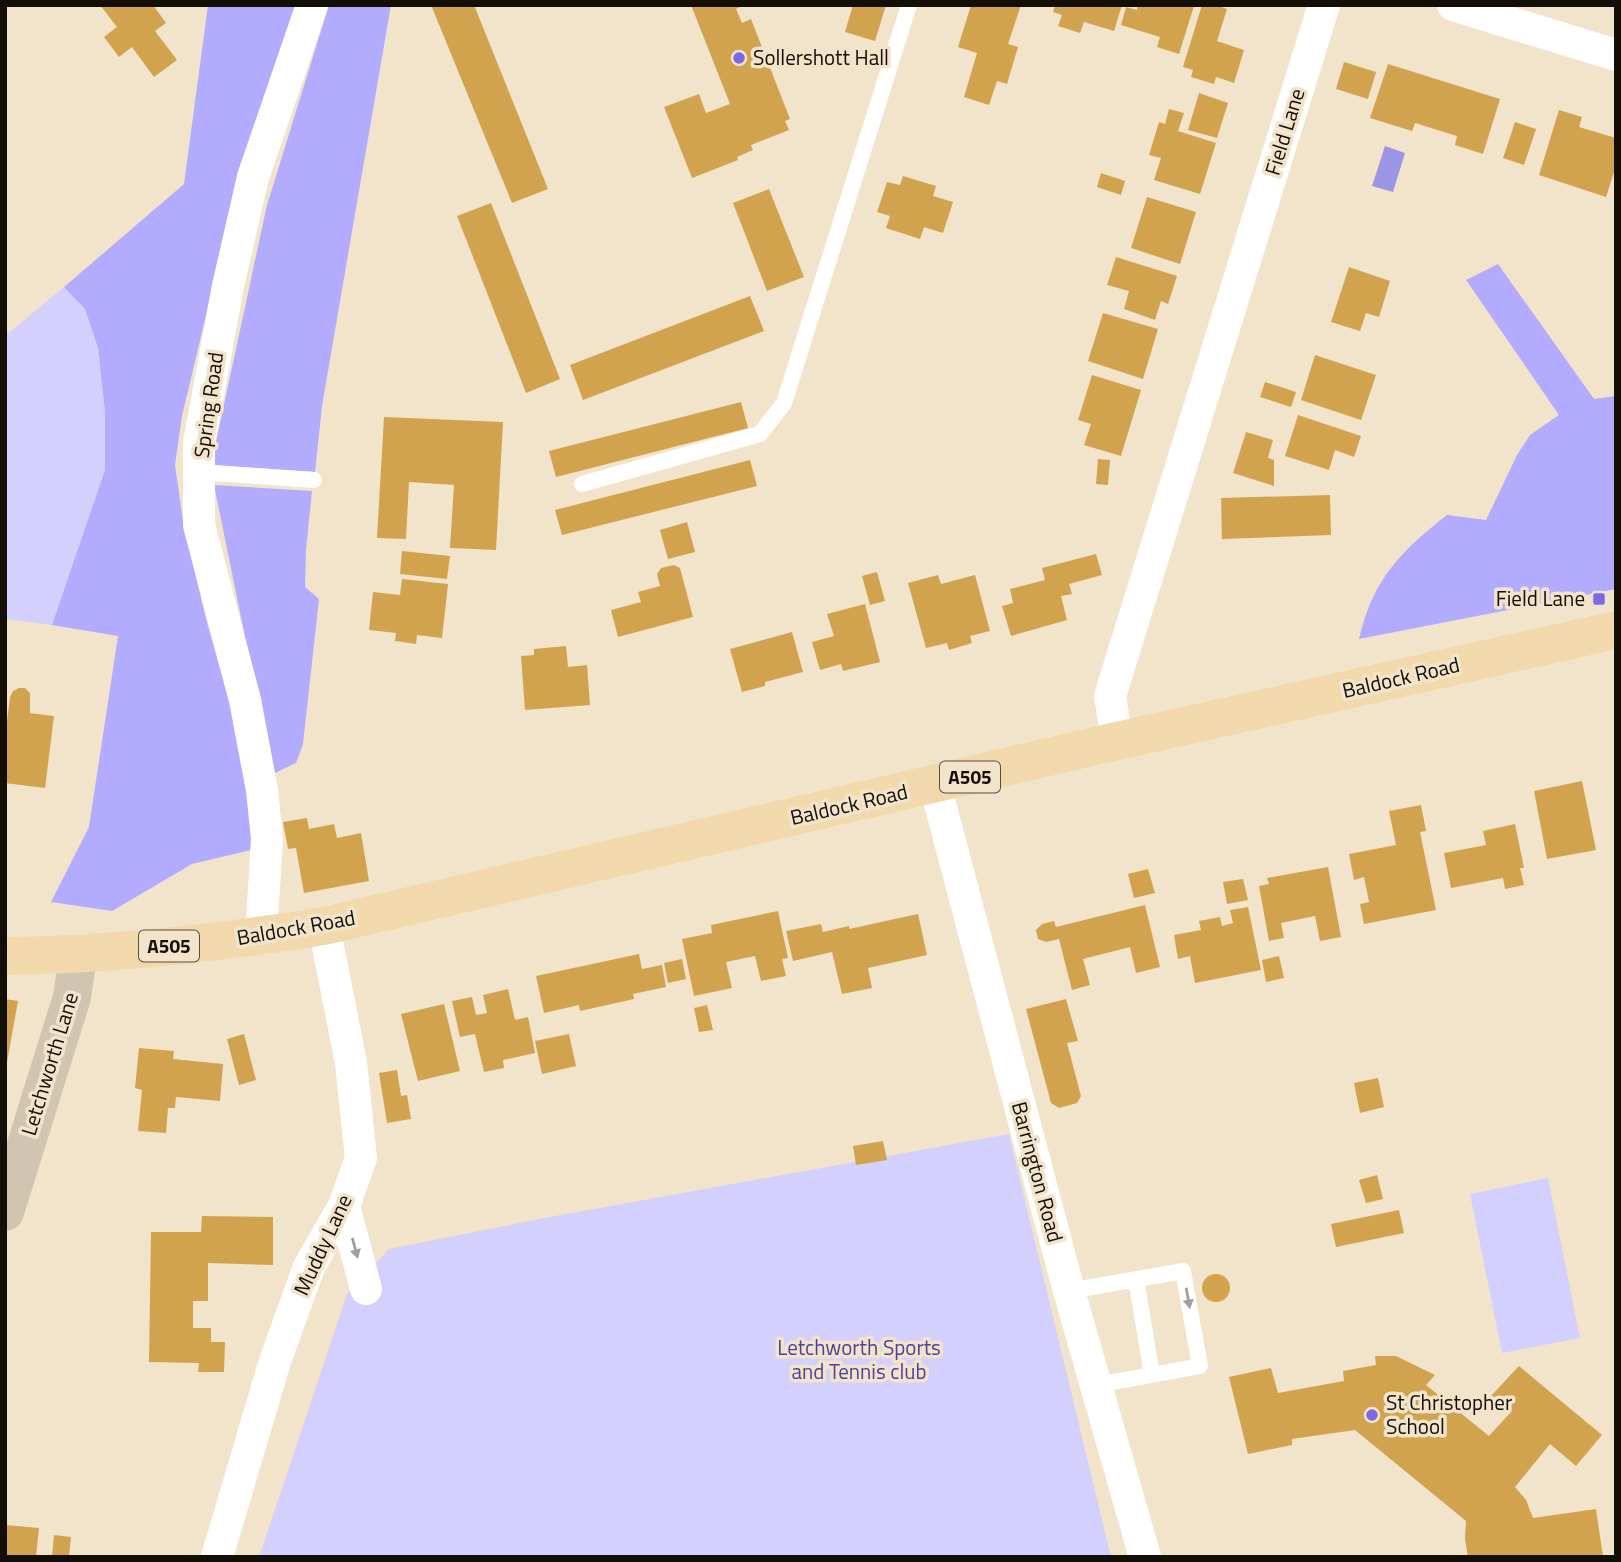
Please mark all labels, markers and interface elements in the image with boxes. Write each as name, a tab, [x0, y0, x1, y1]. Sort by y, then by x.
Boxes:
place label: Sollershott Hall	[753, 41, 889, 73]
marker: Sollershott Hall	[731, 50, 747, 66]
street label: Field Lane	[1256, 84, 1312, 179]
street label: Spring Road	[185, 350, 231, 460]
place label: Field Lane	[1496, 582, 1585, 614]
marker: Field Lane	[1591, 591, 1607, 607]
street label: Baldock Road	[1339, 648, 1463, 706]
road number: A505	[940, 762, 1000, 792]
street label: Baldock Road	[787, 775, 911, 833]
street label: Baldock Road	[234, 901, 358, 953]
road number: A505	[139, 930, 199, 962]
street label: Letchworth Lane	[12, 988, 86, 1139]
street label: Barrington Road	[1004, 1098, 1072, 1246]
street label: Muddy Lane	[285, 1189, 359, 1300]
one-way arrow	[350, 1237, 361, 1259]
one-way arrow	[1182, 1287, 1193, 1309]
park label: Letchworth Sports and Tennis club	[777, 1331, 941, 1387]
place label: St Christopher School	[1386, 1386, 1512, 1442]
marker: St Christopher School	[1364, 1407, 1380, 1423]

